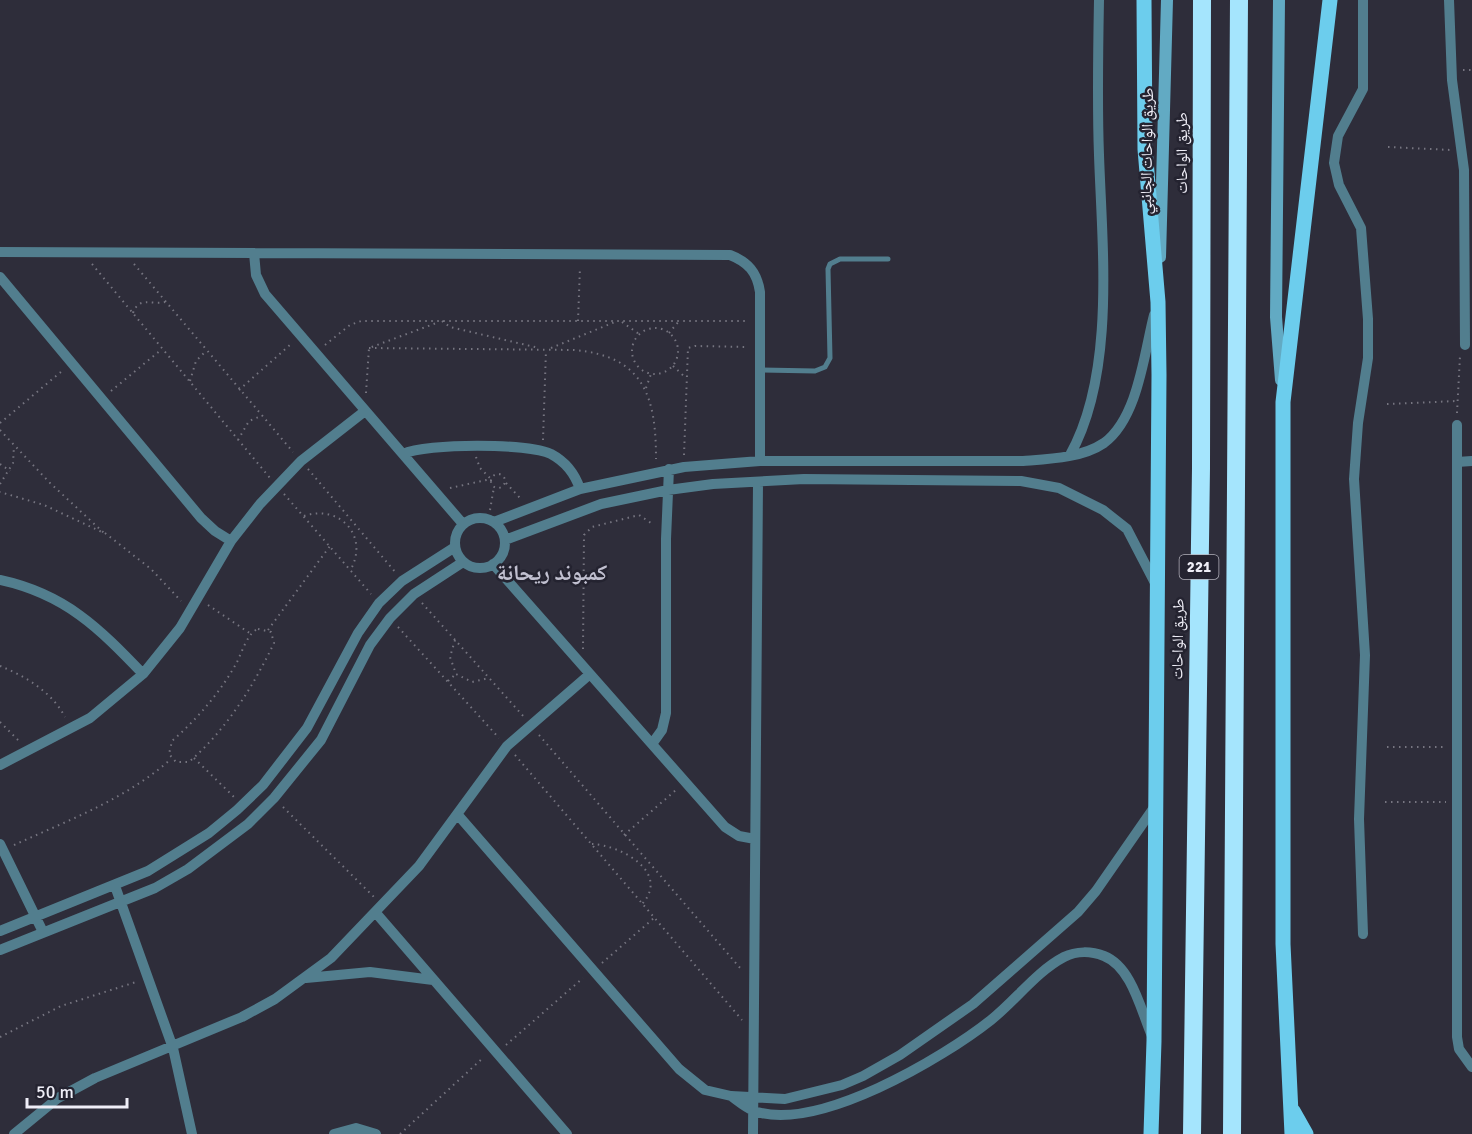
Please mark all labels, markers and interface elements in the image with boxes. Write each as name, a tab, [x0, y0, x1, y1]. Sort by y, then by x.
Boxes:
street label: طريق الواحات الجانبي	[1136, 87, 1160, 215]
street label: طريق الواحات	[1172, 112, 1192, 194]
road number: 221	[1180, 555, 1218, 579]
district label: كمبوند ريحانة	[497, 559, 607, 586]
street label: طريق الواحات	[1167, 598, 1189, 680]
scale bar	[27, 1071, 128, 1109]
text: 50 m	[36, 1081, 74, 1103]

